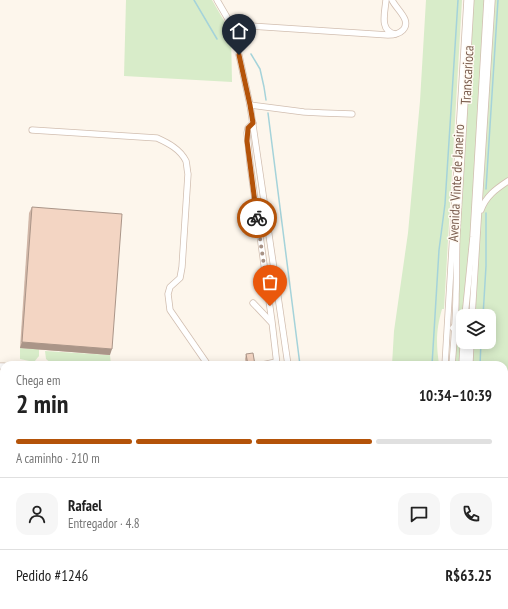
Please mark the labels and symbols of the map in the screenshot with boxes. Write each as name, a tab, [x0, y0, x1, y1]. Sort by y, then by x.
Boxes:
pin	[222, 14, 256, 55]
street label: Transcarioca	[456, 45, 478, 105]
street label: Avenida Vinte de Janeiro	[444, 124, 468, 242]
courier	[237, 198, 277, 238]
pin	[253, 265, 287, 306]

